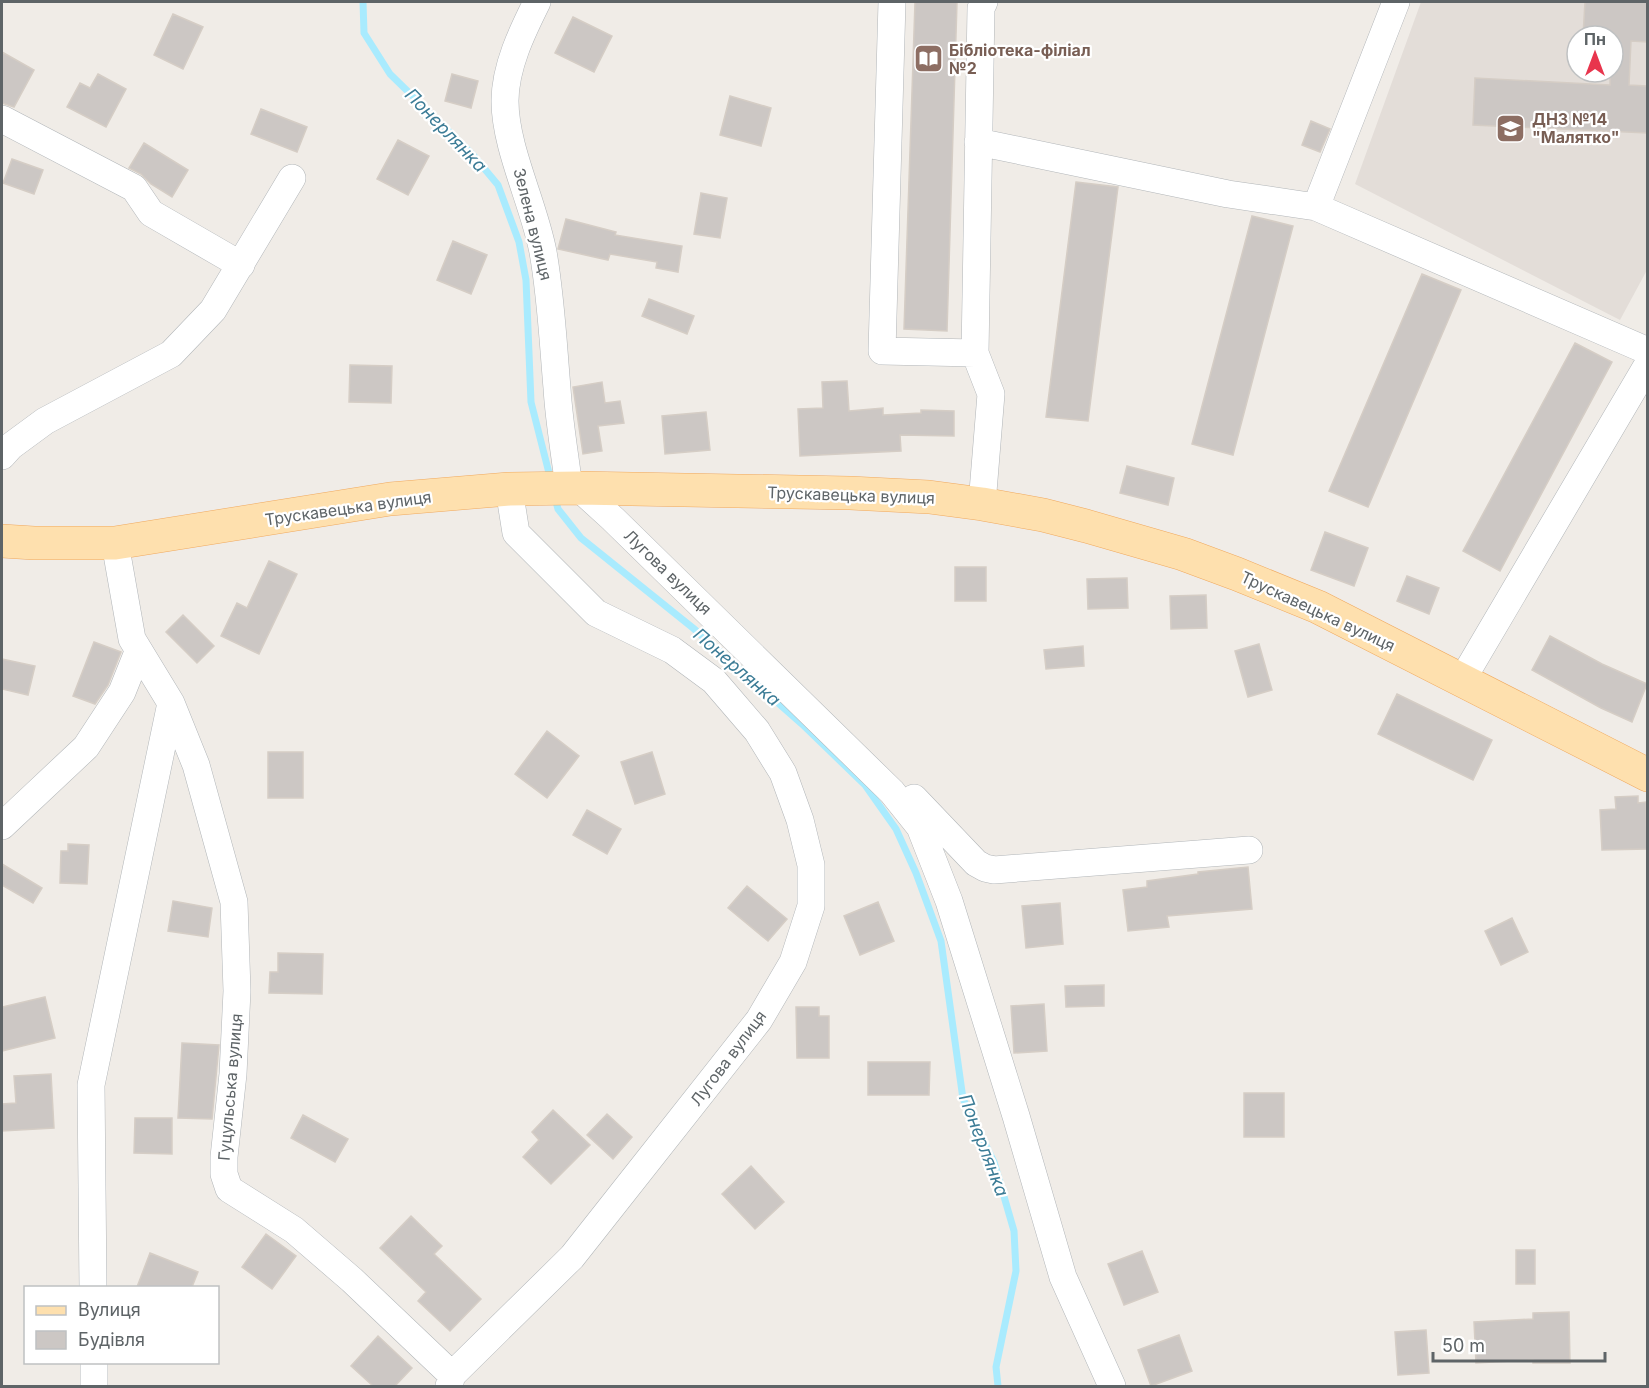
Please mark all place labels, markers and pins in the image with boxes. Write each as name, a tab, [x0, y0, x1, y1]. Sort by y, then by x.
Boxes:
place label: Бібліотека-філіал №2	[949, 40, 1091, 78]
library icon: Бібліотека-філіал №2	[912, 43, 944, 75]
place label: ДНЗ №14 "Малятко"	[1532, 109, 1620, 147]
school or university icon: ДНЗ №14 "Малятко"	[1495, 112, 1527, 144]

